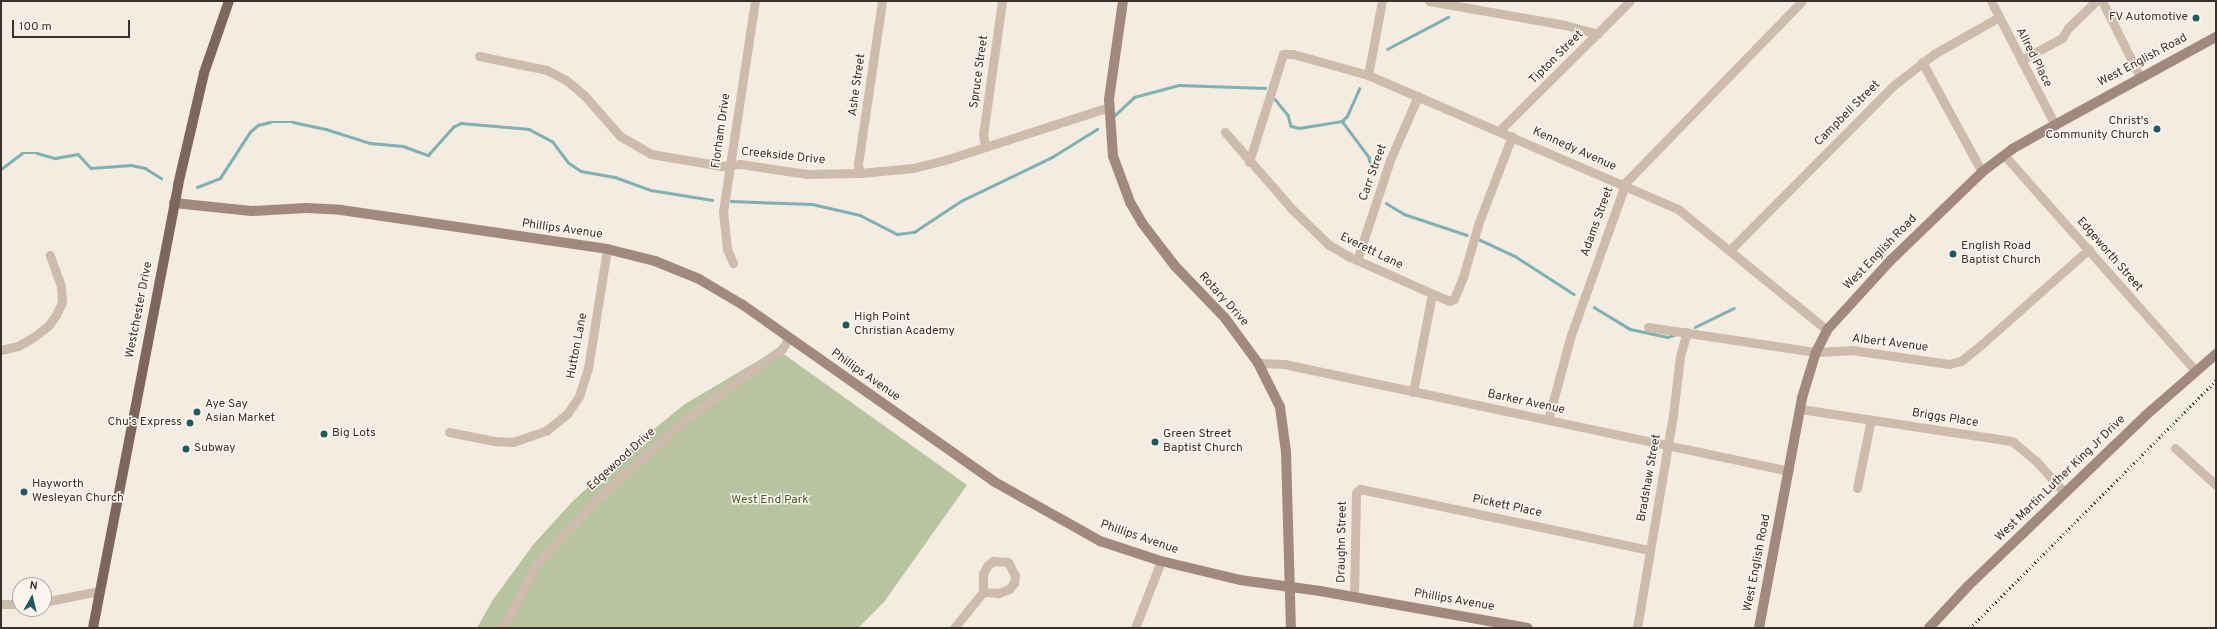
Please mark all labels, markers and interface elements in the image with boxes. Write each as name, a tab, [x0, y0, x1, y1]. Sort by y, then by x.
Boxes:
place label: FV Automotive	[2108, 11, 2188, 25]
scale bar	[14, 12, 132, 38]
marker: FV Automotive	[2191, 13, 2201, 23]
text: 100 m	[19, 19, 52, 35]
street label: Allred Place	[2012, 26, 2054, 90]
street label: Tipton Street	[1527, 28, 1587, 88]
street label: West English Road	[2096, 31, 2190, 91]
street label: Spruce Street	[968, 35, 992, 109]
street label: Ashe Street	[846, 53, 870, 117]
street label: Campbell Street	[1812, 78, 1884, 150]
street label: Florham Drive	[710, 92, 734, 170]
place label: Christ's Community Church	[2045, 115, 2149, 143]
marker: Christ's Community Church	[2152, 124, 2162, 134]
street label: Kennedy Avenue	[1530, 125, 1618, 175]
street label: Carr Street	[1357, 143, 1391, 203]
street label: Creekside Drive	[740, 145, 826, 169]
street label: Adams Street	[1579, 185, 1617, 259]
street label: West English Road	[1841, 212, 1921, 294]
street label: Edgeworth Street	[2073, 215, 2145, 295]
street label: Phillips Avenue	[520, 217, 604, 243]
street label: Everett Lane	[1337, 231, 1405, 273]
place label: English Road Baptist Church	[1961, 240, 2041, 268]
marker: English Road Baptist Church	[1948, 249, 1958, 259]
street label: Westchester Drive	[124, 261, 156, 359]
street label: Rotary Drive	[1195, 270, 1251, 330]
place label: High Point Christian Academy	[854, 311, 955, 339]
street label: Hutton Lane	[565, 312, 591, 380]
marker: High Point Christian Academy	[841, 320, 851, 330]
street label: Albert Avenue	[1851, 332, 1929, 356]
street label: Phillips Avenue	[827, 347, 903, 405]
street label: Barker Avenue	[1486, 388, 1566, 418]
place label: Aye Say Asian Market	[205, 398, 275, 426]
marker: Aye Say Asian Market	[192, 407, 202, 417]
street label: Briggs Place	[1911, 407, 1979, 431]
street label: West Martin Luther King Jr Drive	[1993, 413, 2129, 545]
place label: Chu's Express	[108, 416, 182, 430]
marker: Chu's Express	[185, 418, 195, 428]
street label: Edgewood Drive	[585, 426, 659, 494]
place label: Big Lots	[332, 427, 376, 441]
place label: Green Street Baptist Church	[1163, 428, 1243, 456]
marker: Big Lots	[319, 429, 329, 439]
street label: Bradshaw Street	[1635, 433, 1665, 523]
marker: Green Street Baptist Church	[1150, 437, 1160, 447]
place label: Subway	[194, 442, 236, 456]
marker: Subway	[181, 444, 191, 454]
place label: Hayworth Wesleyan Church	[32, 478, 124, 506]
marker: Hayworth Wesleyan Church	[19, 487, 29, 497]
street label: Pickett Place	[1471, 493, 1543, 521]
park label: West End Park	[731, 494, 809, 508]
street label: Draughn Street	[1335, 501, 1351, 583]
street label: West English Road	[1741, 513, 1775, 613]
street label: Phillips Avenue	[1098, 518, 1180, 558]
north arrow	[12, 577, 52, 617]
text: N	[29, 579, 38, 594]
street label: Phillips Avenue	[1412, 587, 1496, 615]

